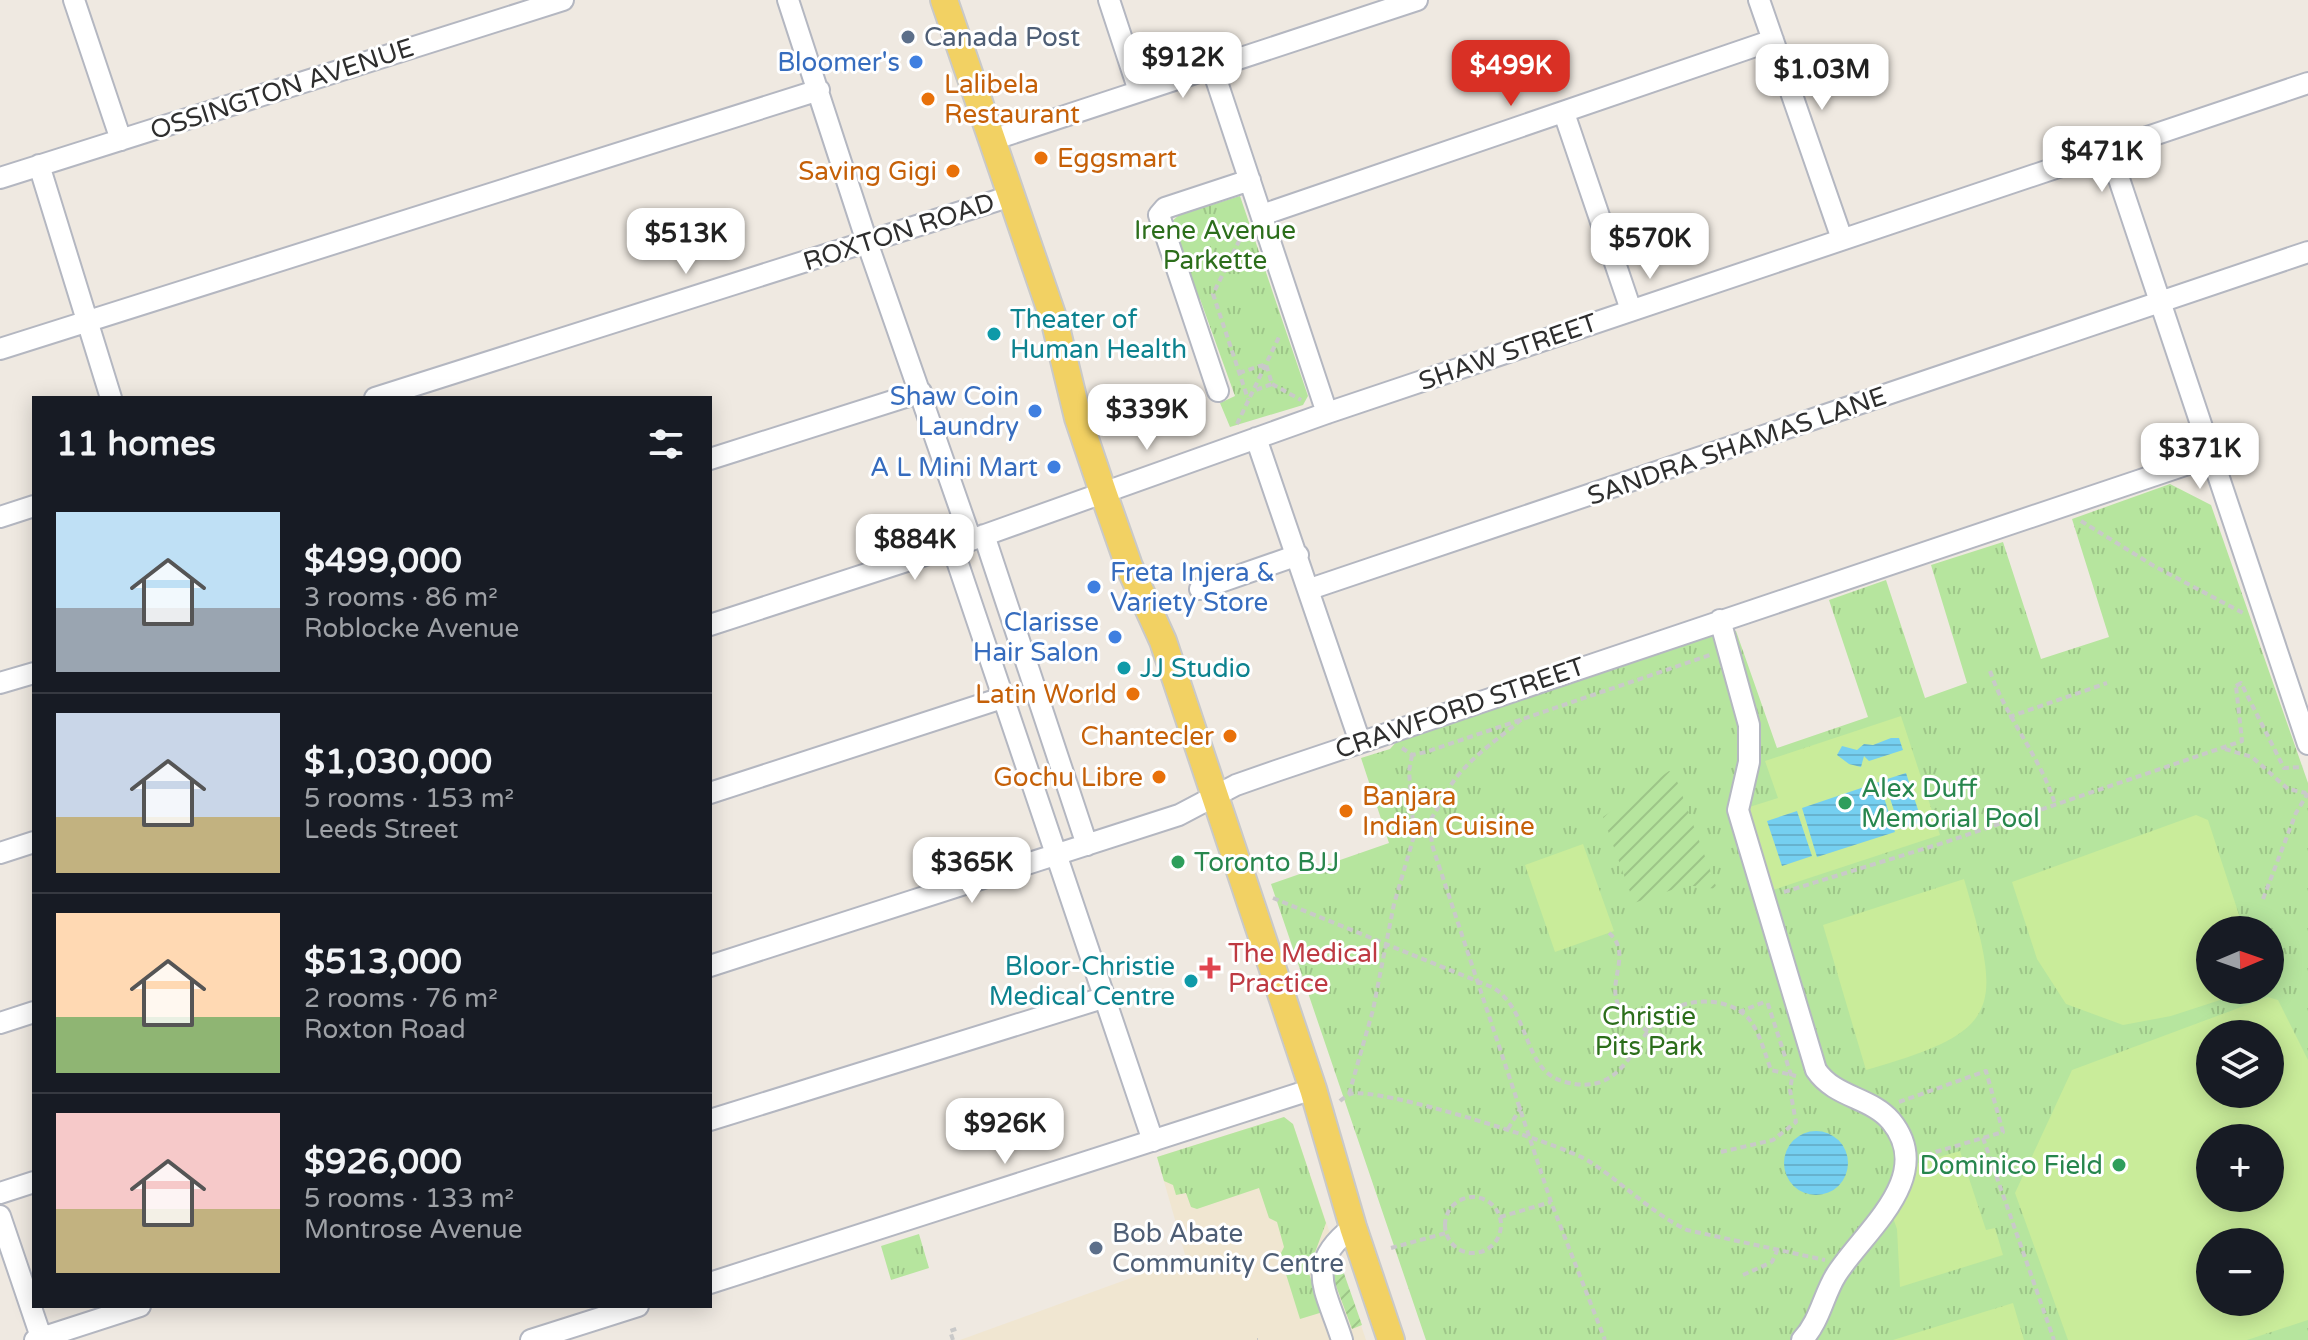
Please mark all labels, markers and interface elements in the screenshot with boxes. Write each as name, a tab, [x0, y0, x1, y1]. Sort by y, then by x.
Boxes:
place label: Canada Post	[924, 22, 1080, 53]
marker: Canada Post	[899, 28, 917, 46]
street label: OSSINGTON AVENUE	[146, 32, 418, 146]
pin: $912K	[1127, 32, 1239, 100]
pin: $499K	[1455, 40, 1567, 108]
text: $912K	[1142, 42, 1224, 73]
pin: $1.03M	[1757, 44, 1887, 112]
place label: Bloomer's	[777, 47, 900, 78]
text: $499K	[1470, 50, 1552, 81]
marker: Bloomer's	[907, 53, 925, 71]
text: $1.03M	[1774, 54, 1870, 85]
place label: Lalibela Restaurant	[944, 69, 1080, 130]
marker: Lalibela Restaurant	[919, 90, 937, 108]
pin: $471K	[2046, 126, 2158, 194]
text: $471K	[2061, 136, 2143, 167]
place label: Eggsmart	[1057, 143, 1177, 174]
marker: Eggsmart	[1032, 149, 1050, 167]
place label: Saving Gigi	[798, 156, 937, 187]
marker: Saving Gigi	[944, 162, 962, 180]
street label: ROXTON ROAD	[799, 186, 999, 278]
pin: $513K	[630, 208, 742, 276]
pin: $570K	[1594, 213, 1706, 281]
park label: Irene Avenue Parkette	[1134, 215, 1296, 276]
text: $513K	[645, 218, 727, 249]
text: $570K	[1609, 223, 1691, 254]
place label: Theater of Human Health	[1010, 304, 1187, 365]
street label: SHAW STREET	[1415, 307, 1601, 397]
marker: Theater of Human Health	[985, 325, 1003, 343]
street label: SANDRA SHAMAS LANE	[1583, 380, 1891, 512]
place label: Shaw Coin Laundry	[890, 381, 1019, 442]
pin: $339K	[1091, 384, 1203, 452]
text: $339K	[1106, 394, 1188, 425]
marker: Shaw Coin Laundry	[1026, 402, 1044, 420]
icon: filters	[644, 422, 688, 466]
pin: $371K	[2144, 423, 2256, 491]
text: 11 homes	[56, 424, 216, 465]
text: $371K	[2159, 433, 2241, 464]
place label: A L Mini Mart	[870, 452, 1038, 483]
marker: A L Mini Mart	[1045, 458, 1063, 476]
pin: $884K	[859, 514, 971, 582]
text: $884K	[874, 524, 956, 555]
text: $499,000	[304, 541, 462, 582]
icon: home	[120, 544, 216, 640]
place label: Freta Injera & Variety Store	[1110, 557, 1275, 618]
marker: Freta Injera & Variety Store	[1085, 578, 1103, 596]
text: 3 rooms · 86 m²	[304, 582, 498, 613]
place label: Clarisse Hair Salon	[973, 607, 1099, 668]
text: Roblocke Avenue	[304, 613, 519, 644]
marker: Clarisse Hair Salon	[1106, 628, 1124, 646]
street label: CRAWFORD STREET	[1331, 651, 1589, 765]
place label: JJ Studio	[1140, 653, 1251, 684]
marker: JJ Studio	[1115, 659, 1133, 677]
place label: Latin World	[975, 679, 1117, 710]
marker: Latin World	[1124, 685, 1142, 703]
place label: Chantecler	[1080, 721, 1214, 752]
marker: Chantecler	[1221, 727, 1239, 745]
text: $1,030,000	[304, 742, 492, 783]
icon: home	[120, 745, 216, 841]
place label: Gochu Libre	[993, 762, 1143, 793]
marker: Gochu Libre	[1150, 768, 1168, 786]
place label: Alex Duff Memorial Pool	[1861, 773, 2040, 834]
place label: Banjara Indian Cuisine	[1362, 781, 1535, 842]
text: 5 rooms · 153 m²	[304, 783, 514, 814]
marker: Alex Duff Memorial Pool	[1836, 794, 1854, 812]
marker: Banjara Indian Cuisine	[1337, 802, 1355, 820]
text: Leeds Street	[304, 814, 458, 845]
pin: $365K	[916, 837, 1028, 905]
text: $365K	[931, 847, 1013, 878]
place label: Toronto BJJ	[1194, 847, 1339, 878]
marker: Toronto BJJ	[1169, 853, 1187, 871]
north arrow	[2196, 916, 2284, 1004]
map controls	[2196, 916, 2284, 1316]
place label: The Medical Practice	[1228, 938, 1378, 999]
text: $513,000	[304, 942, 462, 983]
icon: home	[120, 945, 216, 1041]
place label: Bloor-Christie Medical Centre	[989, 951, 1175, 1012]
marker: The Medical Practice	[1199, 957, 1221, 979]
marker: Bloor-Christie Medical Centre	[1182, 972, 1200, 990]
text: 2 rooms · 76 m²	[304, 983, 498, 1014]
park label: Christie Pits Park	[1595, 1001, 1703, 1062]
text: Roxton Road	[304, 1014, 466, 1045]
button: layers	[2196, 1020, 2284, 1108]
pin: $926K	[949, 1098, 1061, 1166]
text: $926K	[964, 1108, 1046, 1139]
button: +	[2196, 1124, 2284, 1212]
text: $926,000	[304, 1142, 462, 1183]
icon: home	[120, 1145, 216, 1241]
place label: Dominico Field	[1920, 1150, 2103, 1181]
marker: Dominico Field	[2110, 1156, 2128, 1174]
text: 5 rooms · 133 m²	[304, 1183, 514, 1214]
text: Montrose Avenue	[304, 1214, 522, 1245]
place label: Bob Abate Community Centre	[1112, 1218, 1344, 1279]
button: −	[2196, 1228, 2284, 1316]
marker: Bob Abate Community Centre	[1087, 1239, 1105, 1257]

